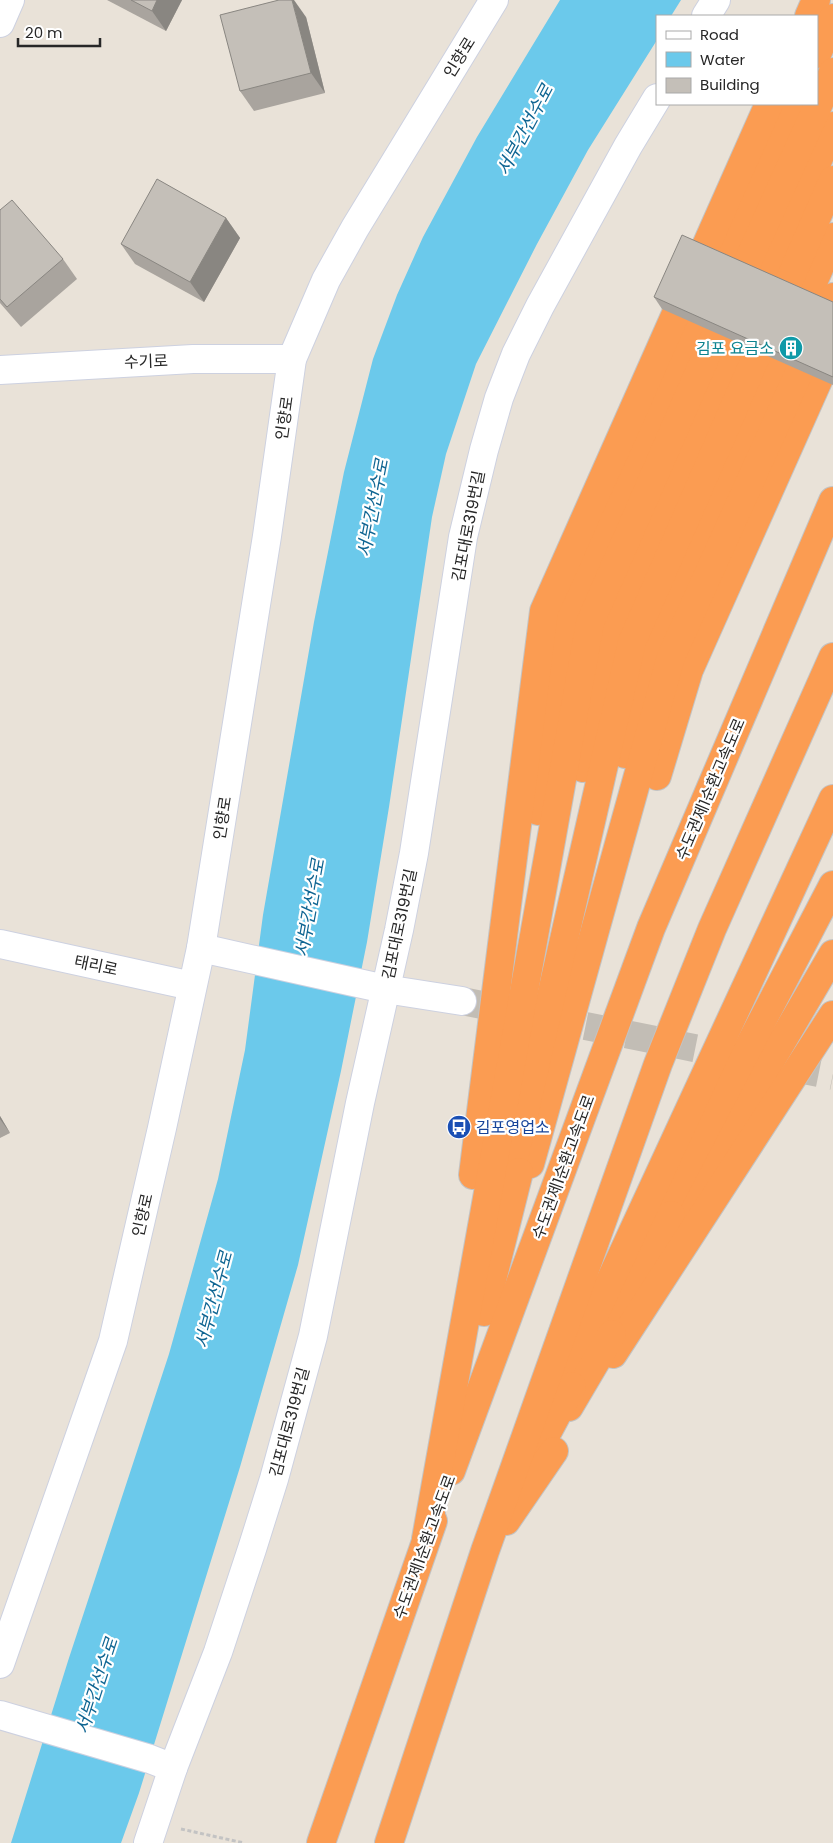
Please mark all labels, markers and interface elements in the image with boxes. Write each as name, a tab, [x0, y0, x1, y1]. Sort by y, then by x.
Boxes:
scale bar	[18, 15, 100, 47]
legend	[656, 15, 818, 105]
text: 20 m	[25, 22, 63, 43]
text: Road	[700, 24, 739, 45]
street label: 인향로	[438, 32, 481, 82]
text: Water	[700, 49, 746, 70]
text: Building	[700, 74, 760, 95]
water label: 서부간선수로	[490, 79, 560, 179]
building icon: 김포 요금소	[778, 335, 804, 361]
place label: 김포 요금소	[696, 337, 774, 360]
street label: 수기로	[124, 349, 169, 374]
street label: 인향로	[270, 394, 299, 442]
water label: 서부간선수로	[351, 455, 395, 559]
street label: 김포대로319번길	[446, 468, 491, 584]
street label: 수도권제1순환고속도로	[670, 714, 751, 864]
street label: 인향로	[208, 794, 237, 842]
water label: 서부간선수로	[289, 855, 331, 959]
street label: 김포대로319번길	[376, 866, 422, 982]
street label: 태리로	[72, 950, 120, 981]
street label: 수도권제1순환고속도로	[527, 1091, 600, 1243]
bus stop icon: 김포영업소	[446, 1114, 472, 1140]
place label: 김포영업소	[476, 1116, 550, 1139]
street label: 인향로	[126, 1191, 159, 1239]
water label: 서부간선수로	[189, 1247, 239, 1351]
street label: 김포대로319번길	[264, 1365, 315, 1480]
street label: 수도권제1순환고속도로	[388, 1471, 461, 1623]
water label: 서부간선수로	[69, 1633, 124, 1737]

